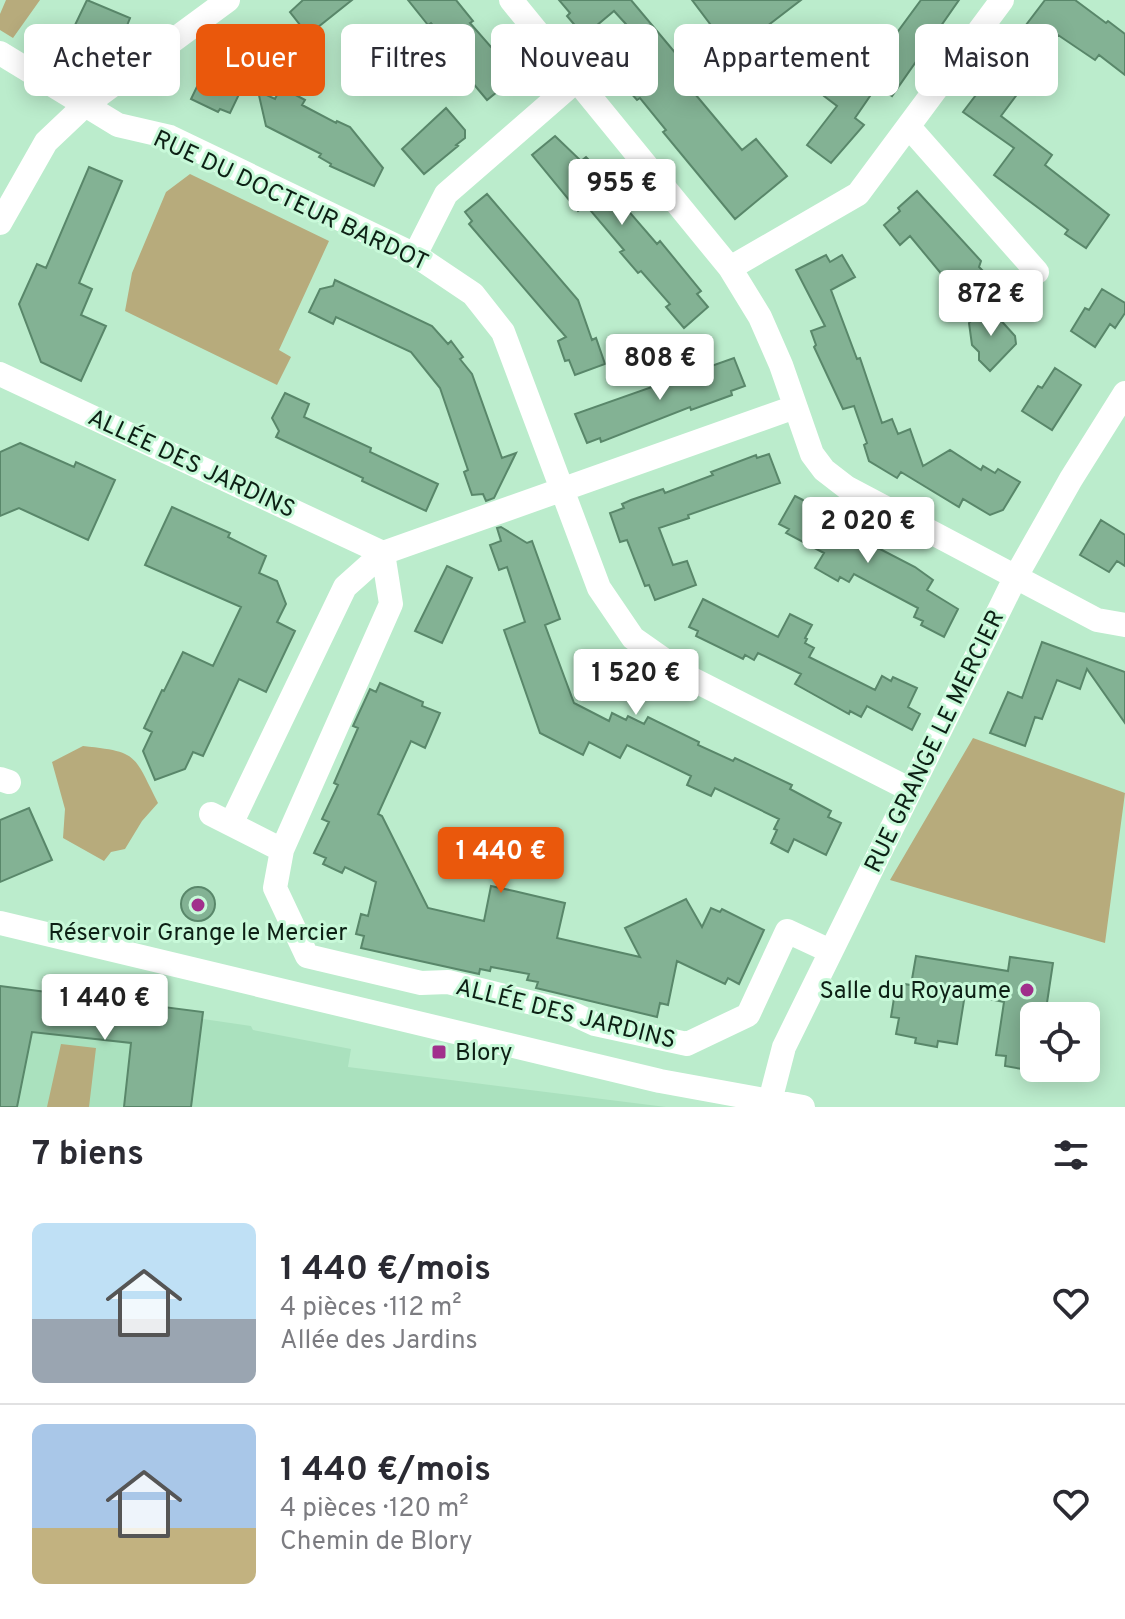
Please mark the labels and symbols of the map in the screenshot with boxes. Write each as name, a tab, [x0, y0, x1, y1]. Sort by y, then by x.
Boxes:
street label: RUE DU DOCTEUR BARDOT	[148, 125, 432, 279]
pin: 955 €	[566, 159, 678, 227]
pin: 872 €	[935, 270, 1047, 338]
pin: 808 €	[604, 334, 716, 402]
street label: ALLÉE DES JARDINS	[83, 402, 301, 526]
pin: 2 020 €	[794, 497, 942, 565]
street label: RUE GRANGE LE MERCIER	[859, 606, 1012, 878]
pin: 1 520 €	[562, 649, 710, 717]
pin: 1 440 €	[427, 827, 575, 895]
marker: Réservoir Grange le Mercier	[189, 896, 207, 914]
place label: Réservoir Grange le Mercier	[48, 919, 348, 949]
street label: ALLÉE DES JARDINS	[452, 971, 679, 1057]
pin: 1 440 €	[31, 974, 179, 1042]
place label: Salle du Royaume	[819, 977, 1011, 1007]
marker: Salle du Royaume	[1018, 981, 1036, 999]
place label: Blory	[455, 1039, 513, 1069]
marker: Blory	[430, 1043, 448, 1061]

